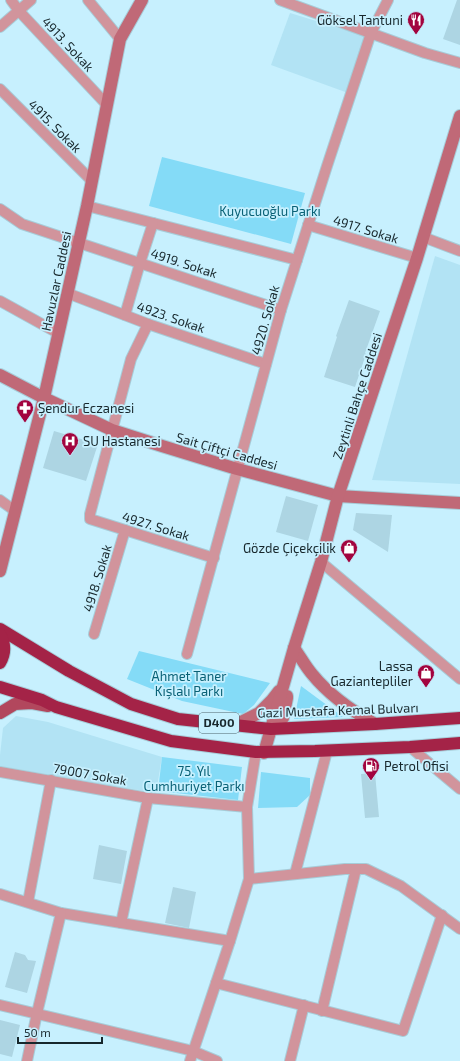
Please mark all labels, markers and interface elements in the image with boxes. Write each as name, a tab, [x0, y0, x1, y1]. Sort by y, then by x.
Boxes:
restaurant icon: Göksel Tantuni	[406, 10, 426, 35]
place label: Göksel Tantuni	[317, 12, 403, 28]
street label: 4913. Sokak	[39, 13, 98, 75]
street label: 4915. Sokak	[25, 96, 85, 156]
park label: Kuyucuoğlu Parkı	[219, 203, 321, 219]
street label: 4917. Sokak	[331, 211, 401, 247]
street label: Havuzlar Caddesi	[38, 230, 74, 332]
street label: 4919. Sokak	[149, 245, 220, 281]
street label: 4920. Sokak	[247, 283, 283, 357]
street label: 4923. Sokak	[135, 298, 207, 336]
street label: Zeytinli Bahçe Caddesi	[329, 331, 386, 462]
pharmacy icon: Şendur Eczanesi	[15, 398, 35, 423]
place label: Şendur Eczanesi	[38, 400, 134, 417]
street label: Sait Çiftçi Caddesi	[174, 429, 280, 474]
hospital icon: SU Hastanesi	[60, 431, 80, 456]
place label: SU Hastanesi	[83, 433, 161, 449]
street label: 4927. Sokak	[120, 508, 192, 544]
shop icon: Gözde Çiçekçilik	[339, 538, 359, 563]
place label: Gözde Çiçekçilik	[243, 540, 336, 557]
street label: 4918. Sokak	[79, 542, 115, 614]
place label: Lassa Gaziantepliler	[331, 658, 413, 689]
shop icon: Lassa Gaziantepliler	[416, 663, 436, 688]
park label: Ahmet Taner Kışlalı Parkı	[152, 668, 226, 700]
street label: Gazi Mustafa Kemal Bulvarı	[257, 699, 419, 721]
road number: D400	[199, 713, 239, 733]
fuel station icon: Petrol Ofisi	[361, 756, 381, 781]
place label: Petrol Ofisi	[384, 758, 449, 774]
street label: 79007 Sokak	[52, 760, 128, 788]
park label: 75. Yıl Cumhuriyet Parkı	[143, 763, 245, 794]
scale bar	[18, 1019, 102, 1045]
text: 50 m	[24, 1025, 51, 1039]

